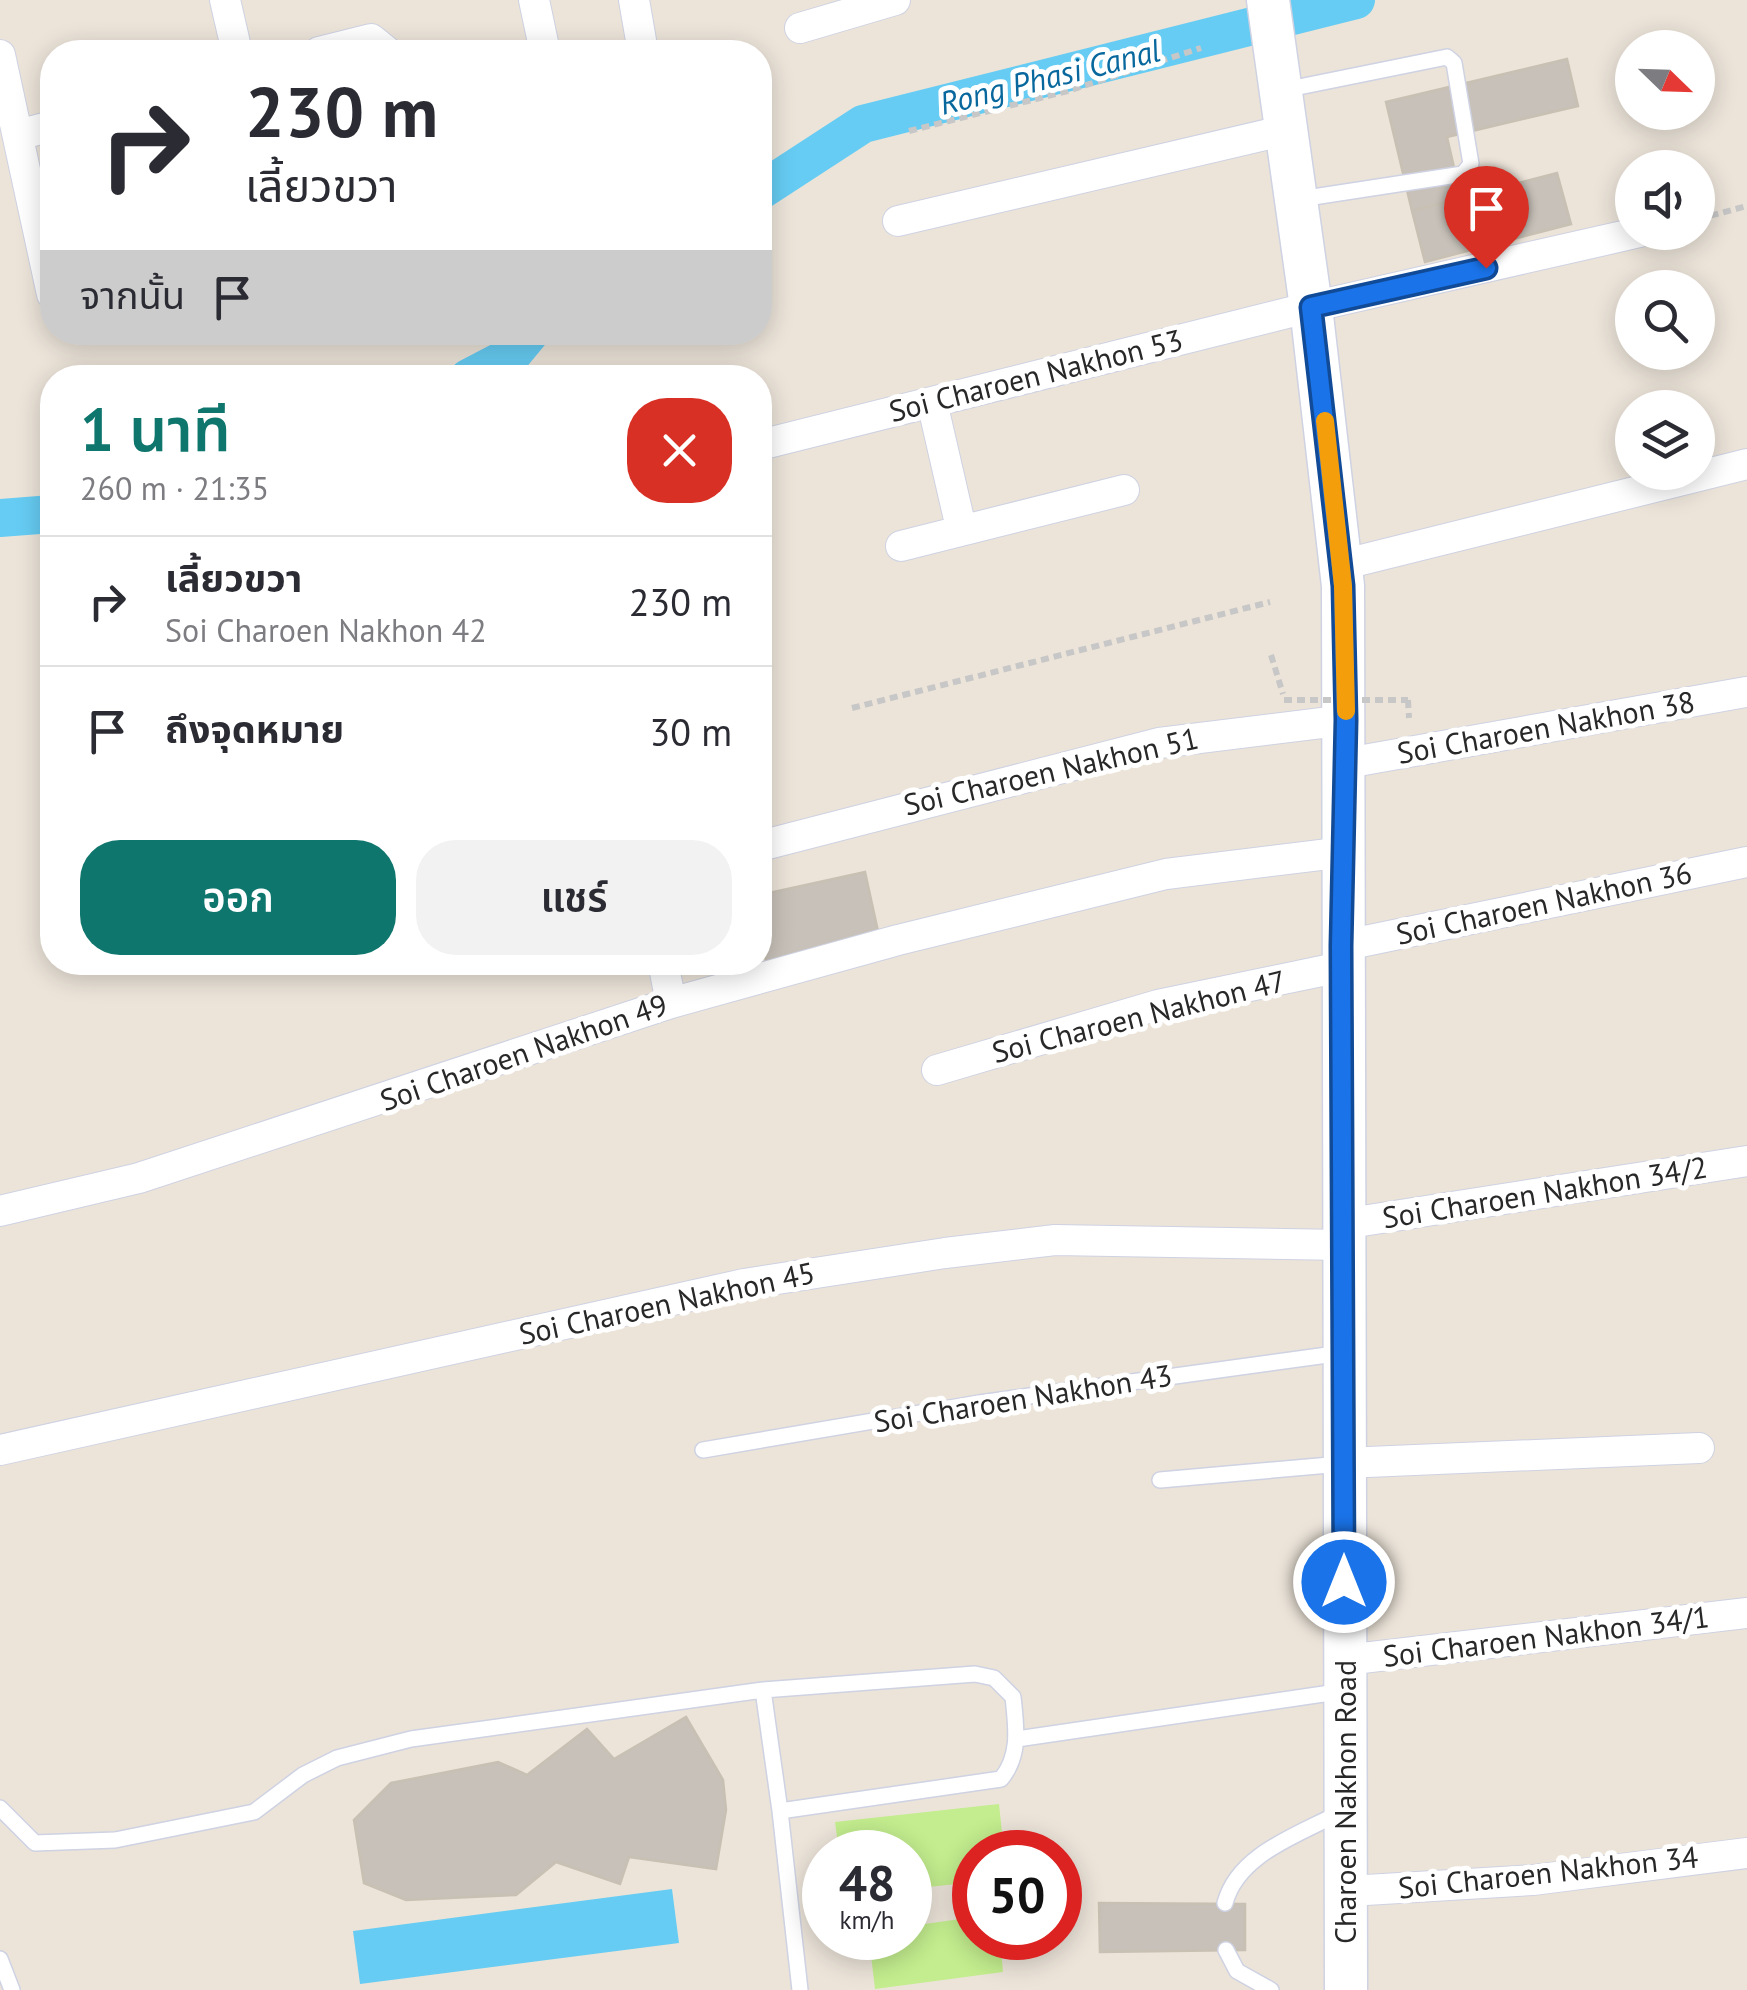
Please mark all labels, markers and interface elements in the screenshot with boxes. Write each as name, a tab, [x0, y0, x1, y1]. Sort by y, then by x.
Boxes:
water label: Rong Phasi Canal	[935, 28, 1165, 124]
north arrow	[1615, 30, 1715, 130]
map controls	[1615, 30, 1715, 490]
text: 230 m	[245, 66, 438, 156]
icon: right	[80, 80, 210, 210]
button: sound	[1615, 150, 1715, 250]
text: เลี้ยวขวา	[245, 156, 397, 214]
pin	[1444, 166, 1529, 269]
icon: arrive	[1459, 181, 1514, 236]
text: จากนั้น	[80, 270, 185, 319]
icon: arrive	[205, 270, 260, 325]
button: search	[1615, 270, 1715, 370]
street label: Soi Charoen Nakhon 53	[885, 319, 1187, 430]
text: 1 นาที	[80, 390, 231, 468]
button: layers	[1615, 390, 1715, 490]
button: close	[627, 398, 732, 503]
text: 260 m · 21:35	[80, 467, 269, 509]
text: เลี้ยวขวา	[165, 553, 302, 602]
icon: right	[80, 574, 135, 629]
text: 230 m	[629, 577, 732, 626]
text: Soi Charoen Nakhon 42	[165, 609, 487, 651]
street label: Soi Charoen Nakhon 38	[1394, 681, 1698, 772]
icon: arrive	[80, 704, 135, 759]
text: ถึงจุดหมาย	[165, 704, 344, 753]
text: 30 m	[650, 707, 732, 756]
street label: Soi Charoen Nakhon 51	[899, 718, 1202, 823]
button: ออก	[80, 840, 396, 955]
button: แชร์	[416, 840, 732, 955]
street label: Soi Charoen Nakhon 36	[1392, 852, 1695, 953]
street label: Soi Charoen Nakhon 47	[988, 960, 1290, 1071]
street label: Soi Charoen Nakhon 49	[375, 984, 672, 1119]
street label: Soi Charoen Nakhon 34/2	[1380, 1147, 1710, 1236]
street label: Soi Charoen Nakhon 45	[515, 1252, 818, 1353]
street label: Soi Charoen Nakhon 43	[871, 1355, 1175, 1440]
position arrow	[1292, 1530, 1396, 1634]
street label: Soi Charoen Nakhon 34/1	[1380, 1596, 1711, 1675]
street label: Charoen Nakhon Road	[1325, 1660, 1364, 1944]
speed limit sign: 50	[952, 1830, 1082, 1960]
street label: Soi Charoen Nakhon 34	[1396, 1836, 1700, 1907]
text: 48	[839, 1850, 895, 1915]
text: km/h	[840, 1904, 894, 1936]

